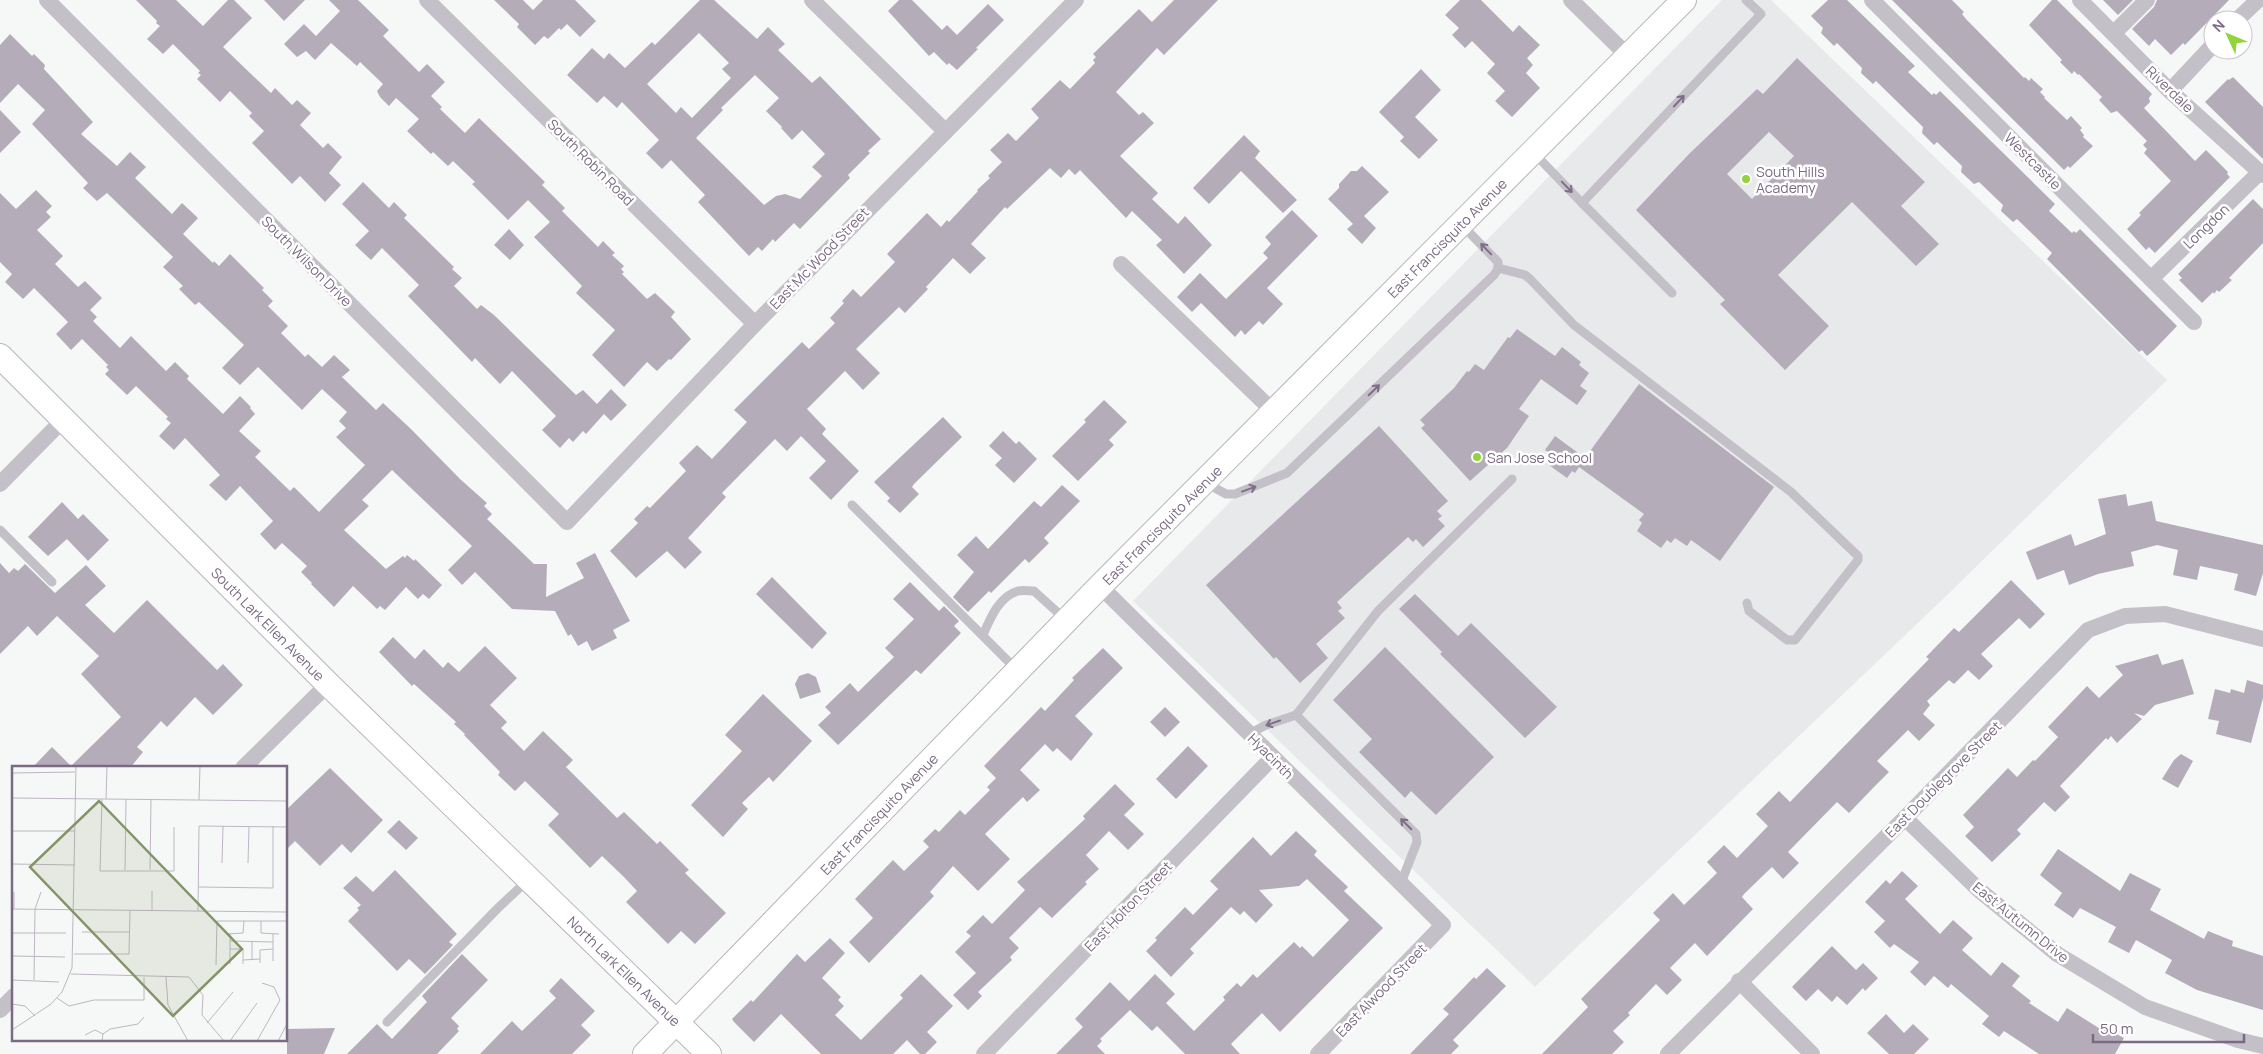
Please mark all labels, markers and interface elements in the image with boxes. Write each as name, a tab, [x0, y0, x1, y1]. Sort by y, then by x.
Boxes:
north arrow	[2203, 10, 2253, 60]
text: N	[2208, 15, 2229, 36]
street label: Riverdale	[2142, 61, 2198, 117]
one-way arrow	[1673, 95, 1685, 107]
street label: South Robin Road	[544, 115, 638, 209]
street label: Westcastle	[2000, 128, 2066, 194]
place label: South Hills Academy	[1756, 162, 1825, 197]
marker: South Hills Academy	[1740, 173, 1752, 185]
street label: East Francisquito Avenue	[1383, 174, 1511, 302]
one-way arrow	[1561, 181, 1573, 193]
street label: Longdon	[2179, 199, 2233, 253]
street label: East Mc Wood Street	[765, 203, 873, 313]
street label: South Wilson Drive	[258, 212, 356, 310]
one-way arrow	[1480, 243, 1492, 256]
one-way arrow	[1368, 384, 1381, 396]
place label: San Jose School	[1487, 448, 1592, 467]
marker: San Jose School	[1471, 451, 1483, 463]
street label: East Francisquito Avenue	[1098, 461, 1226, 589]
one-way arrow	[1241, 484, 1256, 493]
street label: South Lark Ellen Avenue	[207, 563, 329, 685]
street label: East Doublegrove Street	[1881, 716, 2006, 841]
one-way arrow	[1265, 718, 1281, 728]
street label: Hyacinth	[1244, 729, 1298, 783]
street label: East Francisquito Avenue	[816, 749, 942, 879]
inset map	[12, 766, 288, 1042]
one-way arrow	[1400, 818, 1412, 830]
street label: East Holton Street	[1080, 857, 1176, 955]
street label: East Autumn Drive	[1969, 877, 2073, 967]
street label: North Lark Ellen Avenue	[563, 912, 685, 1030]
street label: East Alwood Street	[1331, 939, 1431, 1041]
scale bar	[2093, 1012, 2244, 1044]
text: 50 m	[2100, 1018, 2134, 1039]

